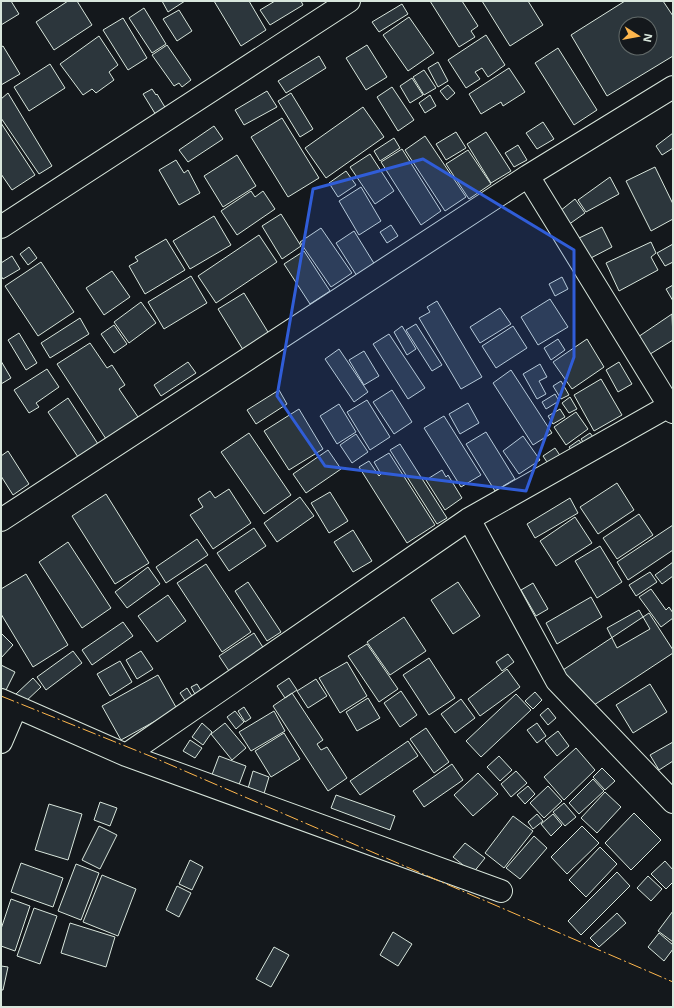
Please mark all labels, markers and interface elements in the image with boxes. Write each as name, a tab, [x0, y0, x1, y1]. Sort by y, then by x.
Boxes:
north arrow	[618, 16, 658, 56]
text: N	[640, 32, 657, 44]

